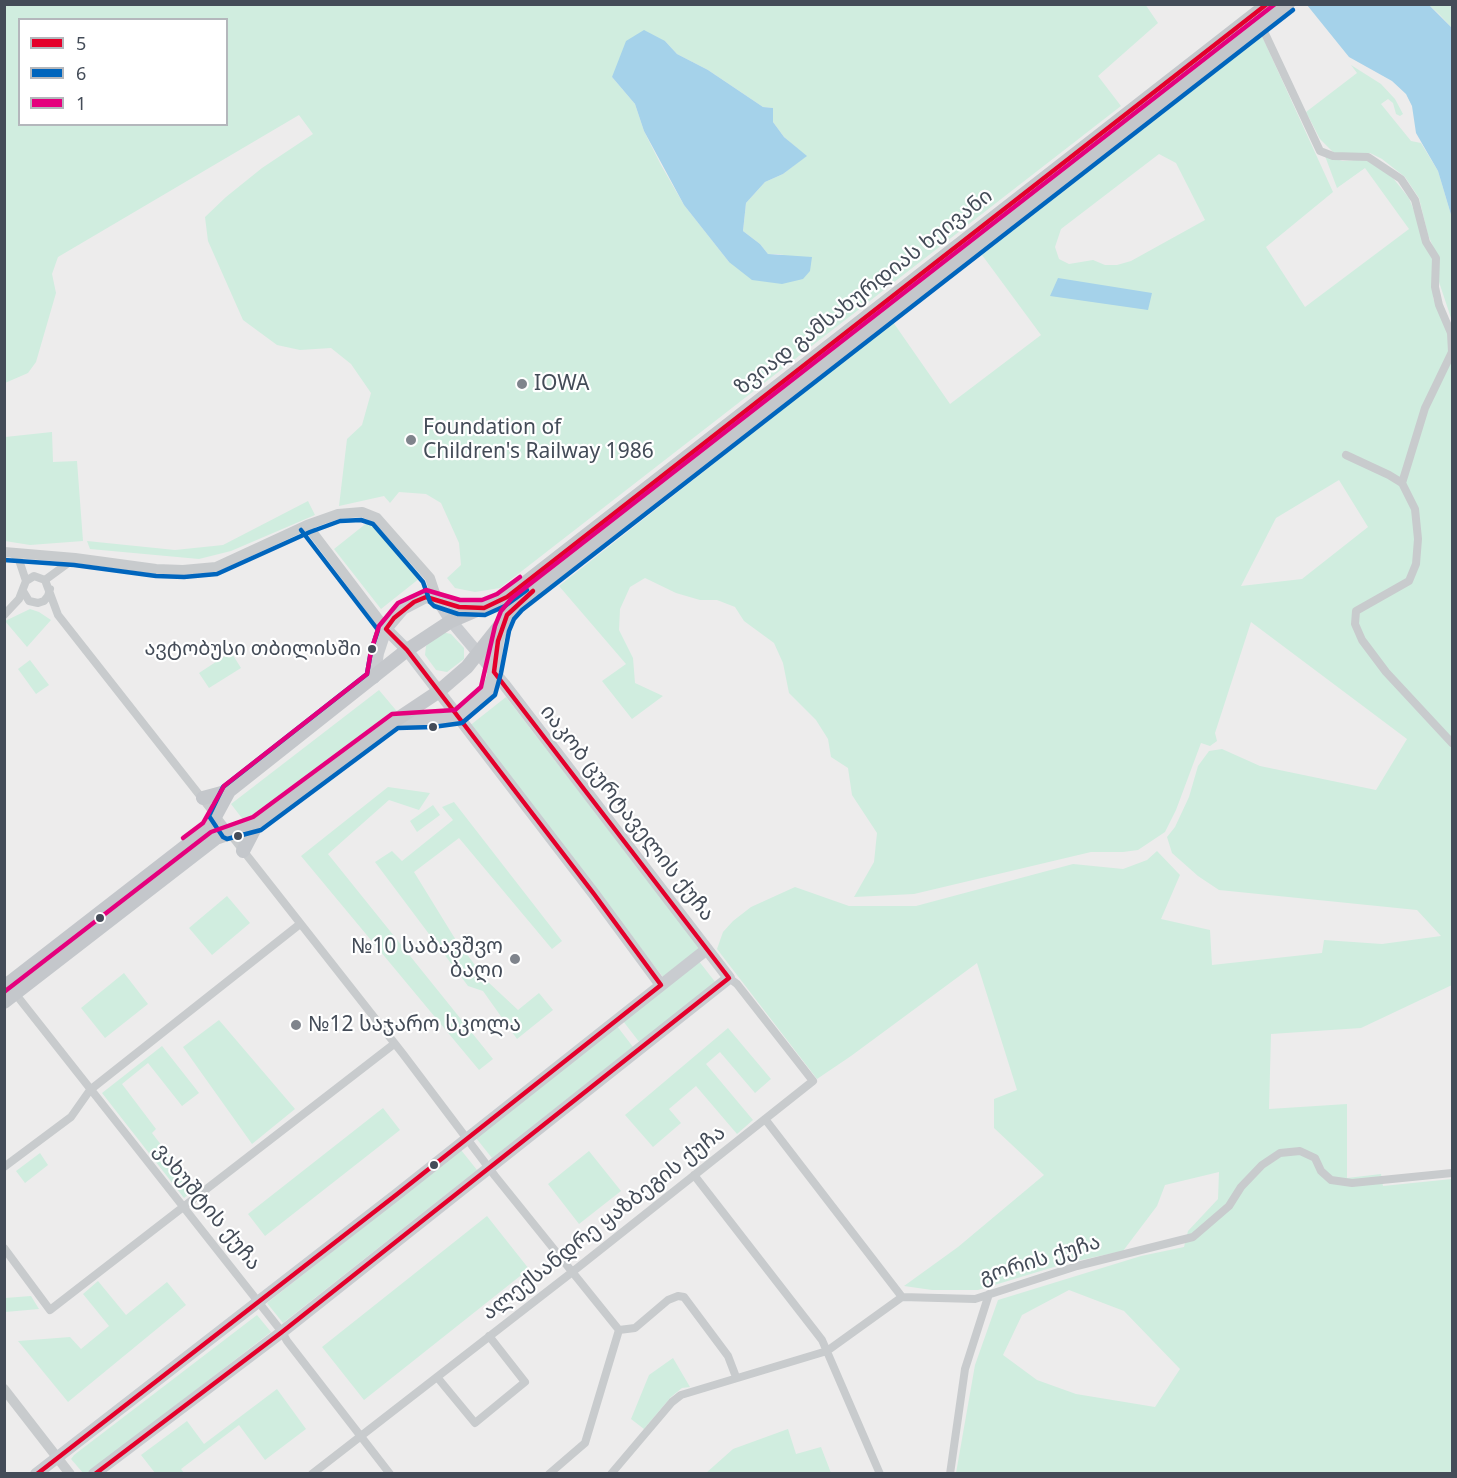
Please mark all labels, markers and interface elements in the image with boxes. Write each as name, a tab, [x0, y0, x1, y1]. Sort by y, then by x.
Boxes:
legend	[18, 18, 228, 126]
text: 5	[76, 31, 86, 55]
text: 6	[76, 61, 86, 85]
text: 1	[76, 91, 86, 115]
street label: ზვიად გამსახურდიას ხეივანი	[730, 184, 998, 400]
place label: IOWA	[534, 371, 589, 397]
marker: IOWA	[515, 377, 529, 391]
place label: Foundation of Children's Railway 1986	[423, 415, 654, 465]
marker: Foundation of Children's Railway 1986	[404, 433, 418, 447]
place label: ავტობუსი თბილისში	[145, 637, 361, 661]
marker: ავტობუსი თბილისში	[366, 643, 378, 655]
street label: იაკობ ცურტაველის ქუჩა	[535, 700, 719, 926]
unlabelled marker	[427, 721, 439, 733]
unlabelled marker	[232, 830, 244, 842]
unlabelled marker	[94, 912, 106, 924]
place label: №10 საბავშვო ბაღი	[351, 934, 503, 984]
marker: №10 საბავშვო ბაღი	[508, 952, 522, 966]
place label: №12 საჯარო სკოლა	[308, 1012, 521, 1038]
marker: №12 საჯარო სკოლა	[289, 1018, 303, 1032]
street label: ალექსანდრე ყაზბეგის ქუჩა	[477, 1120, 731, 1326]
street label: ვახუშტის ქუჩა	[148, 1138, 266, 1276]
unlabelled marker	[428, 1159, 440, 1171]
street label: გორის ქუჩა	[977, 1230, 1103, 1290]

